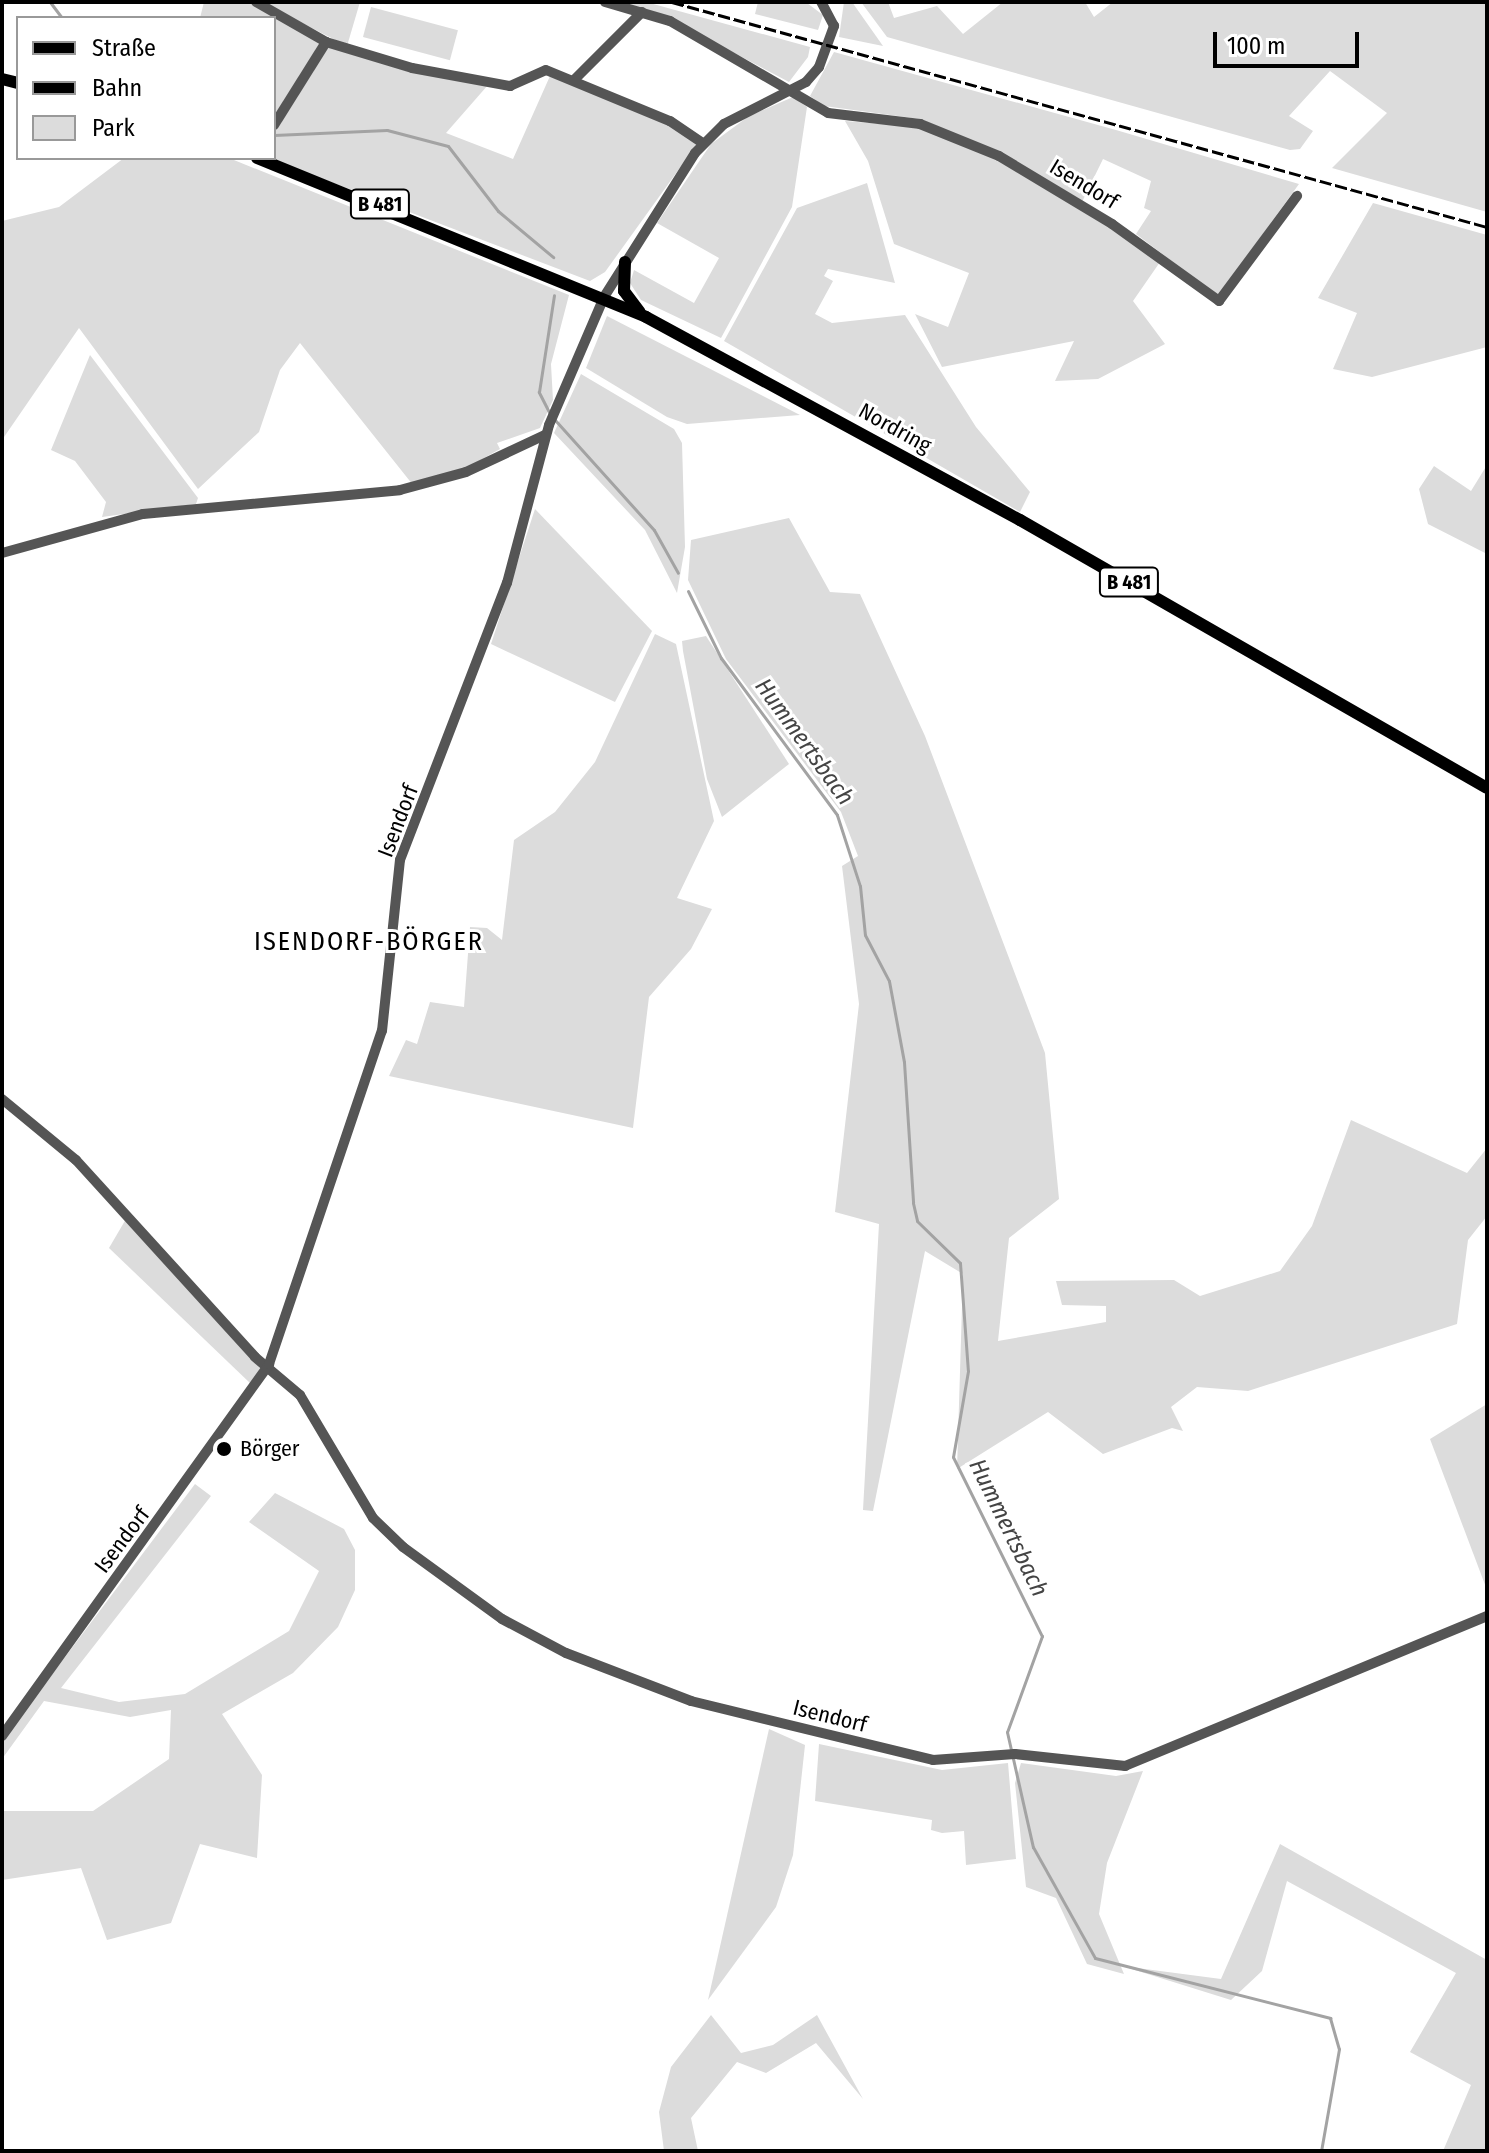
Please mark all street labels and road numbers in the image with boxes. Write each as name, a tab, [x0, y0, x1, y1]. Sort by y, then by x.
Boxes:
street label: Isendorf	[1045, 153, 1123, 215]
road number: B 481	[348, 188, 412, 220]
street label: Nordring	[854, 397, 936, 459]
road number: B 481	[1097, 566, 1161, 598]
street label: Isendorf	[372, 781, 424, 861]
street label: Isendorf	[89, 1502, 155, 1578]
street label: Isendorf	[790, 1694, 870, 1738]

